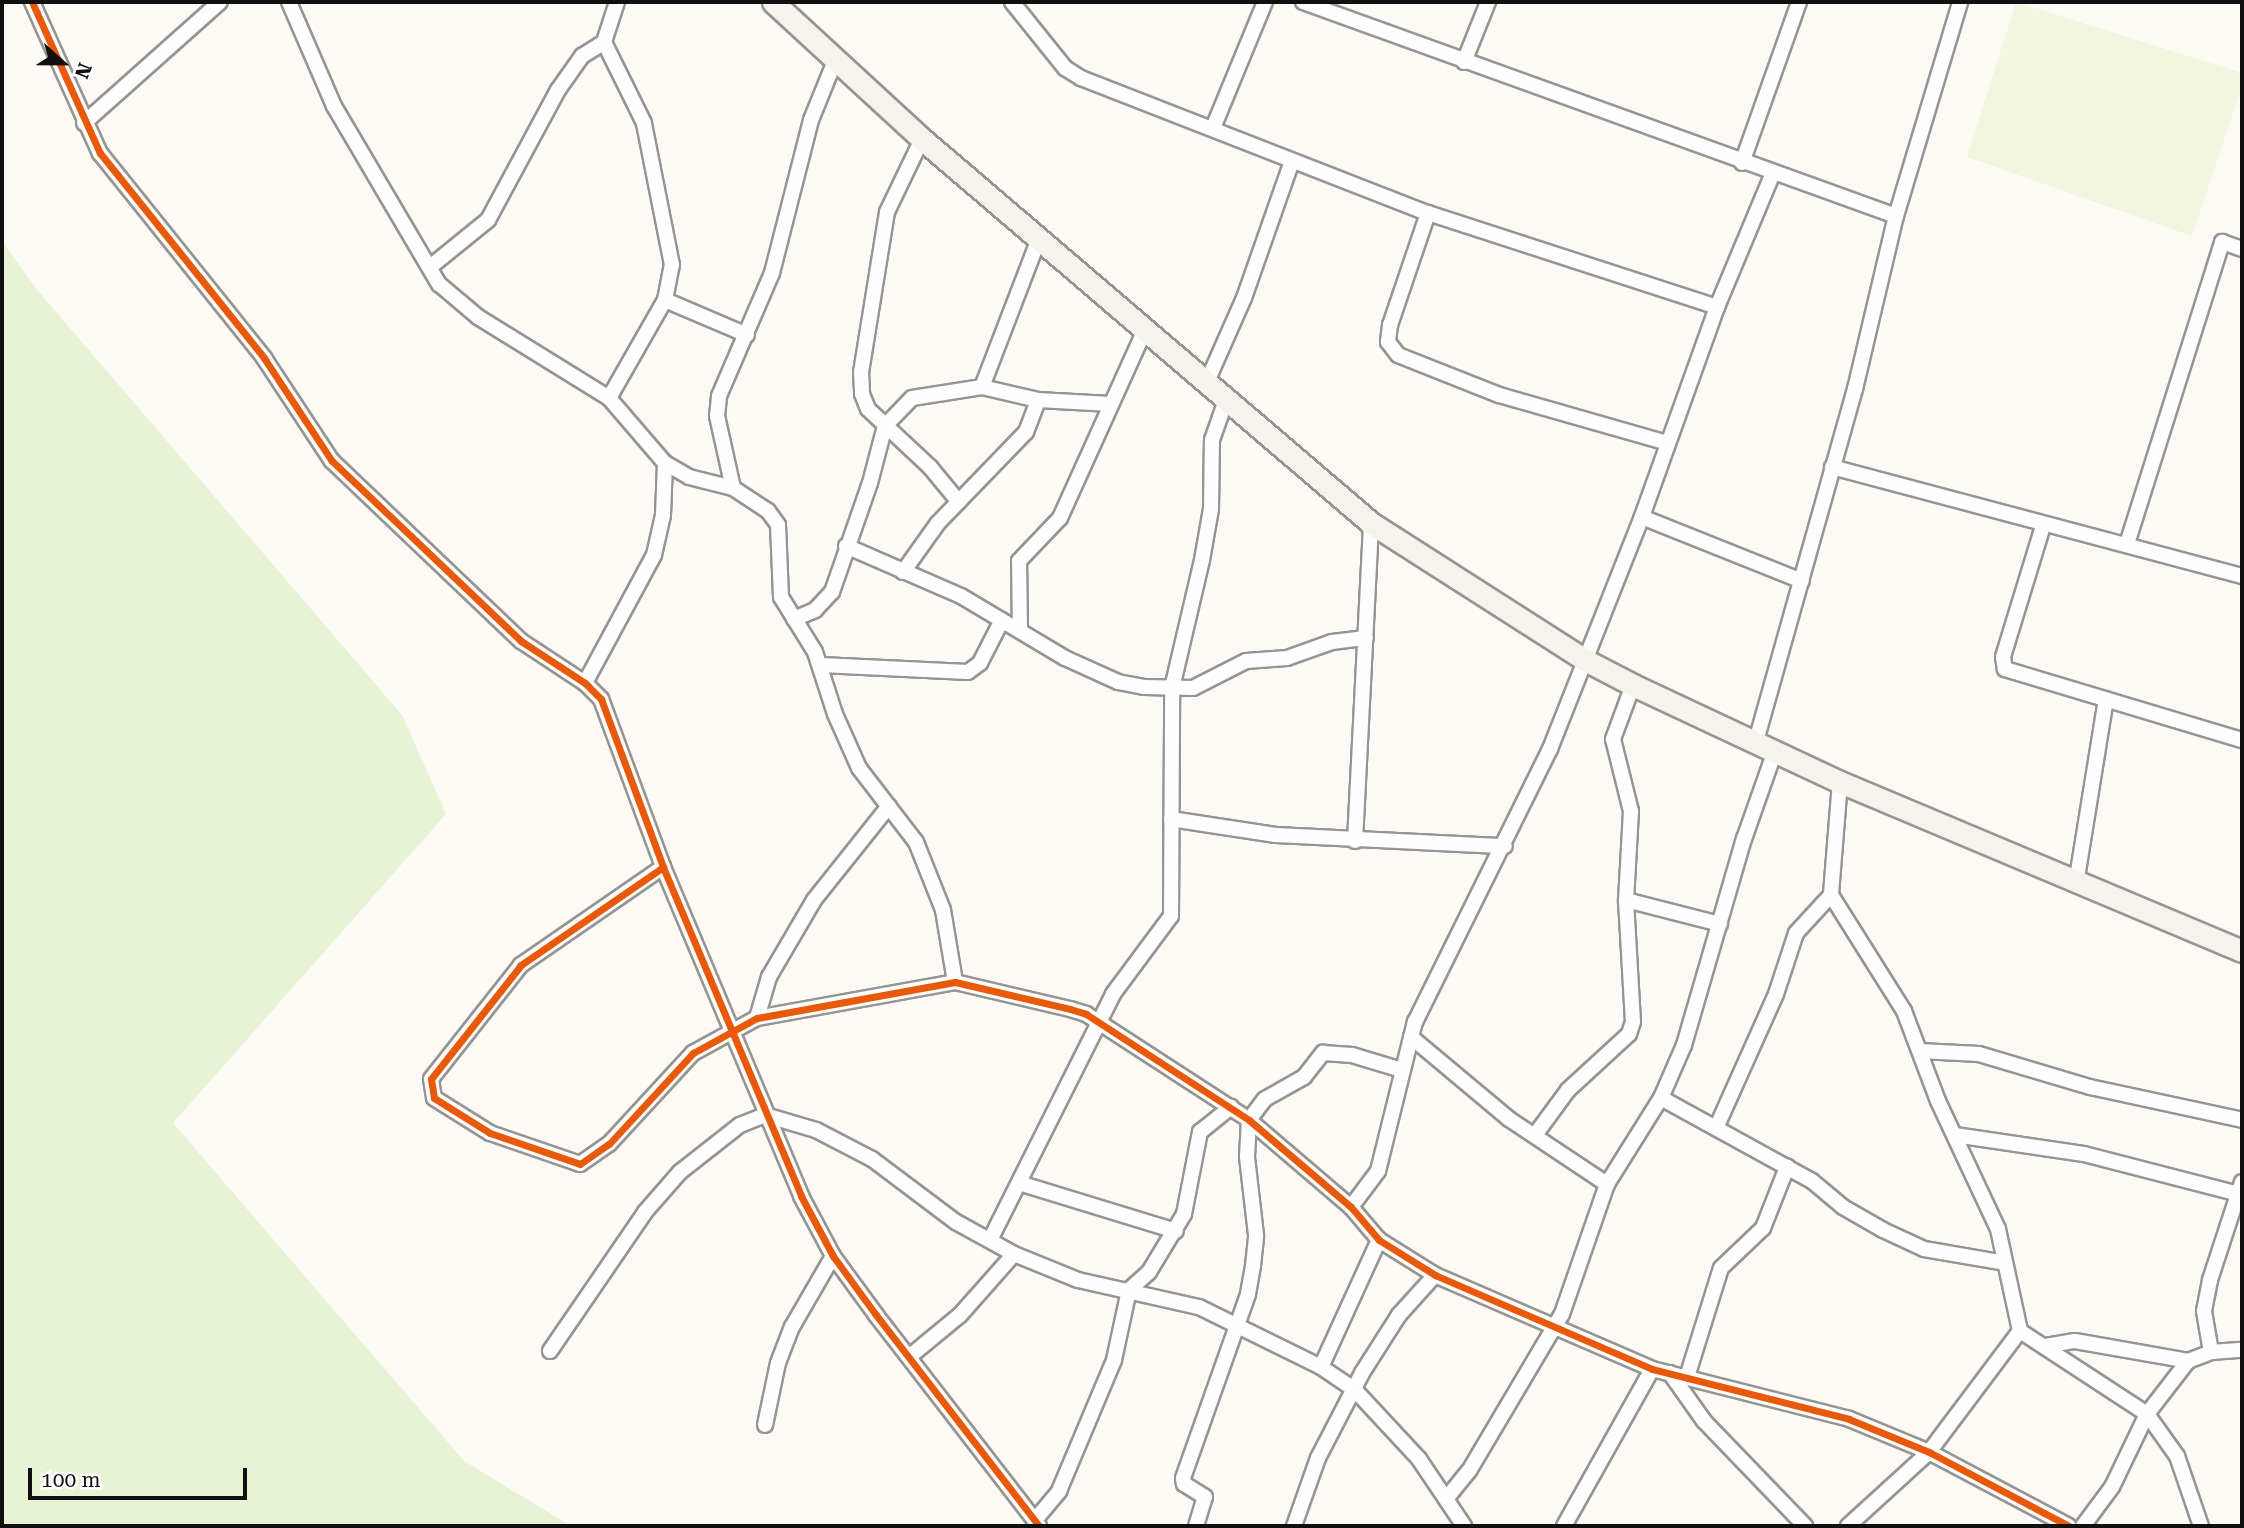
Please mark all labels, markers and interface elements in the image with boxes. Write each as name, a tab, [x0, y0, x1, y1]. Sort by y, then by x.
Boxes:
north arrow	[28, 28, 98, 98]
text: N	[70, 60, 96, 82]
scale bar	[32, 1454, 250, 1498]
text: 100 m	[41, 1468, 101, 1492]

